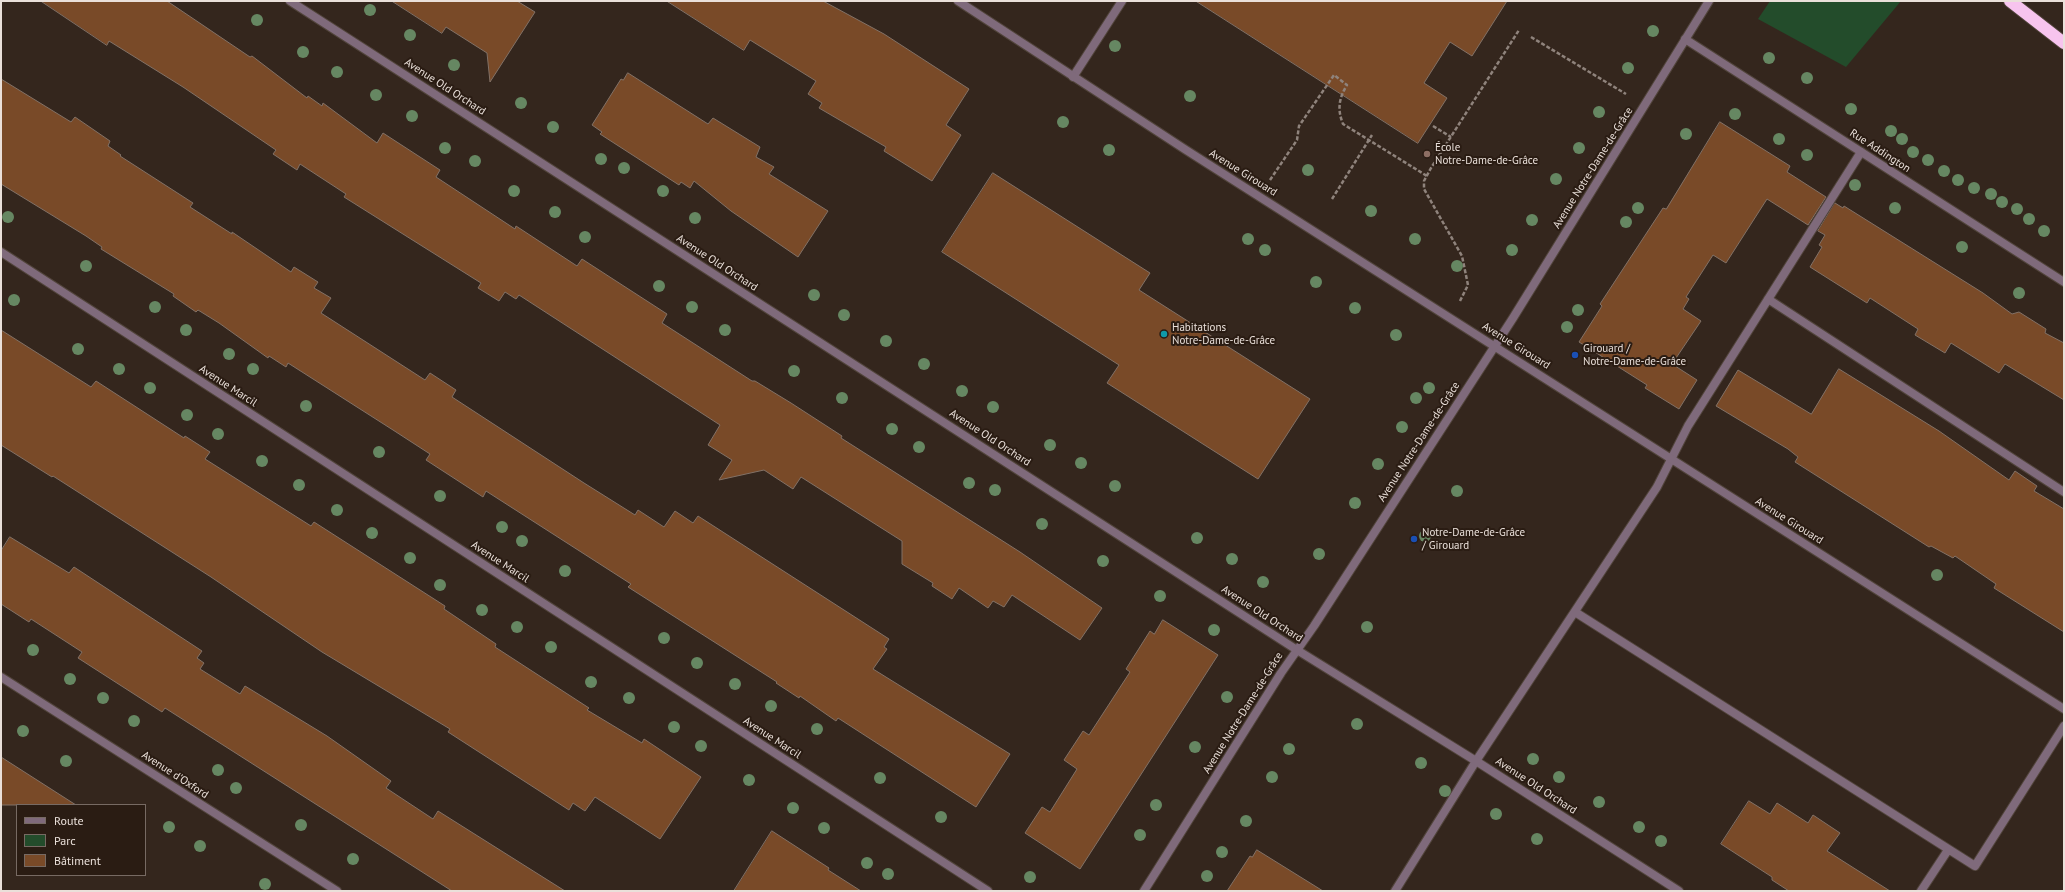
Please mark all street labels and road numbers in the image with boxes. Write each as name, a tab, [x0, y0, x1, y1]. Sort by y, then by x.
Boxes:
street label: Avenue Old Orchard	[402, 56, 488, 118]
street label: Avenue Notre-Dame-de-Grâce	[1550, 105, 1636, 231]
street label: Rue Addington	[1847, 127, 1913, 175]
street label: Avenue Girouard	[1207, 147, 1279, 199]
street label: Avenue Old Orchard	[674, 232, 760, 294]
street label: Avenue Girouard	[1480, 320, 1552, 372]
street label: Avenue Marcil	[197, 362, 259, 410]
street label: Avenue Notre-Dame-de-Grâce	[1375, 380, 1463, 504]
street label: Avenue Old Orchard	[947, 407, 1033, 469]
street label: Avenue Girouard	[1753, 495, 1825, 547]
street label: Avenue Marcil	[469, 538, 531, 586]
street label: Avenue Old Orchard	[1219, 583, 1305, 645]
street label: Avenue Notre-Dame-de-Grâce	[1200, 650, 1286, 776]
street label: Avenue Marcil	[741, 714, 803, 762]
street label: Avenue d'Oxford	[139, 749, 211, 801]
street label: Avenue Old Orchard	[1493, 755, 1579, 817]

